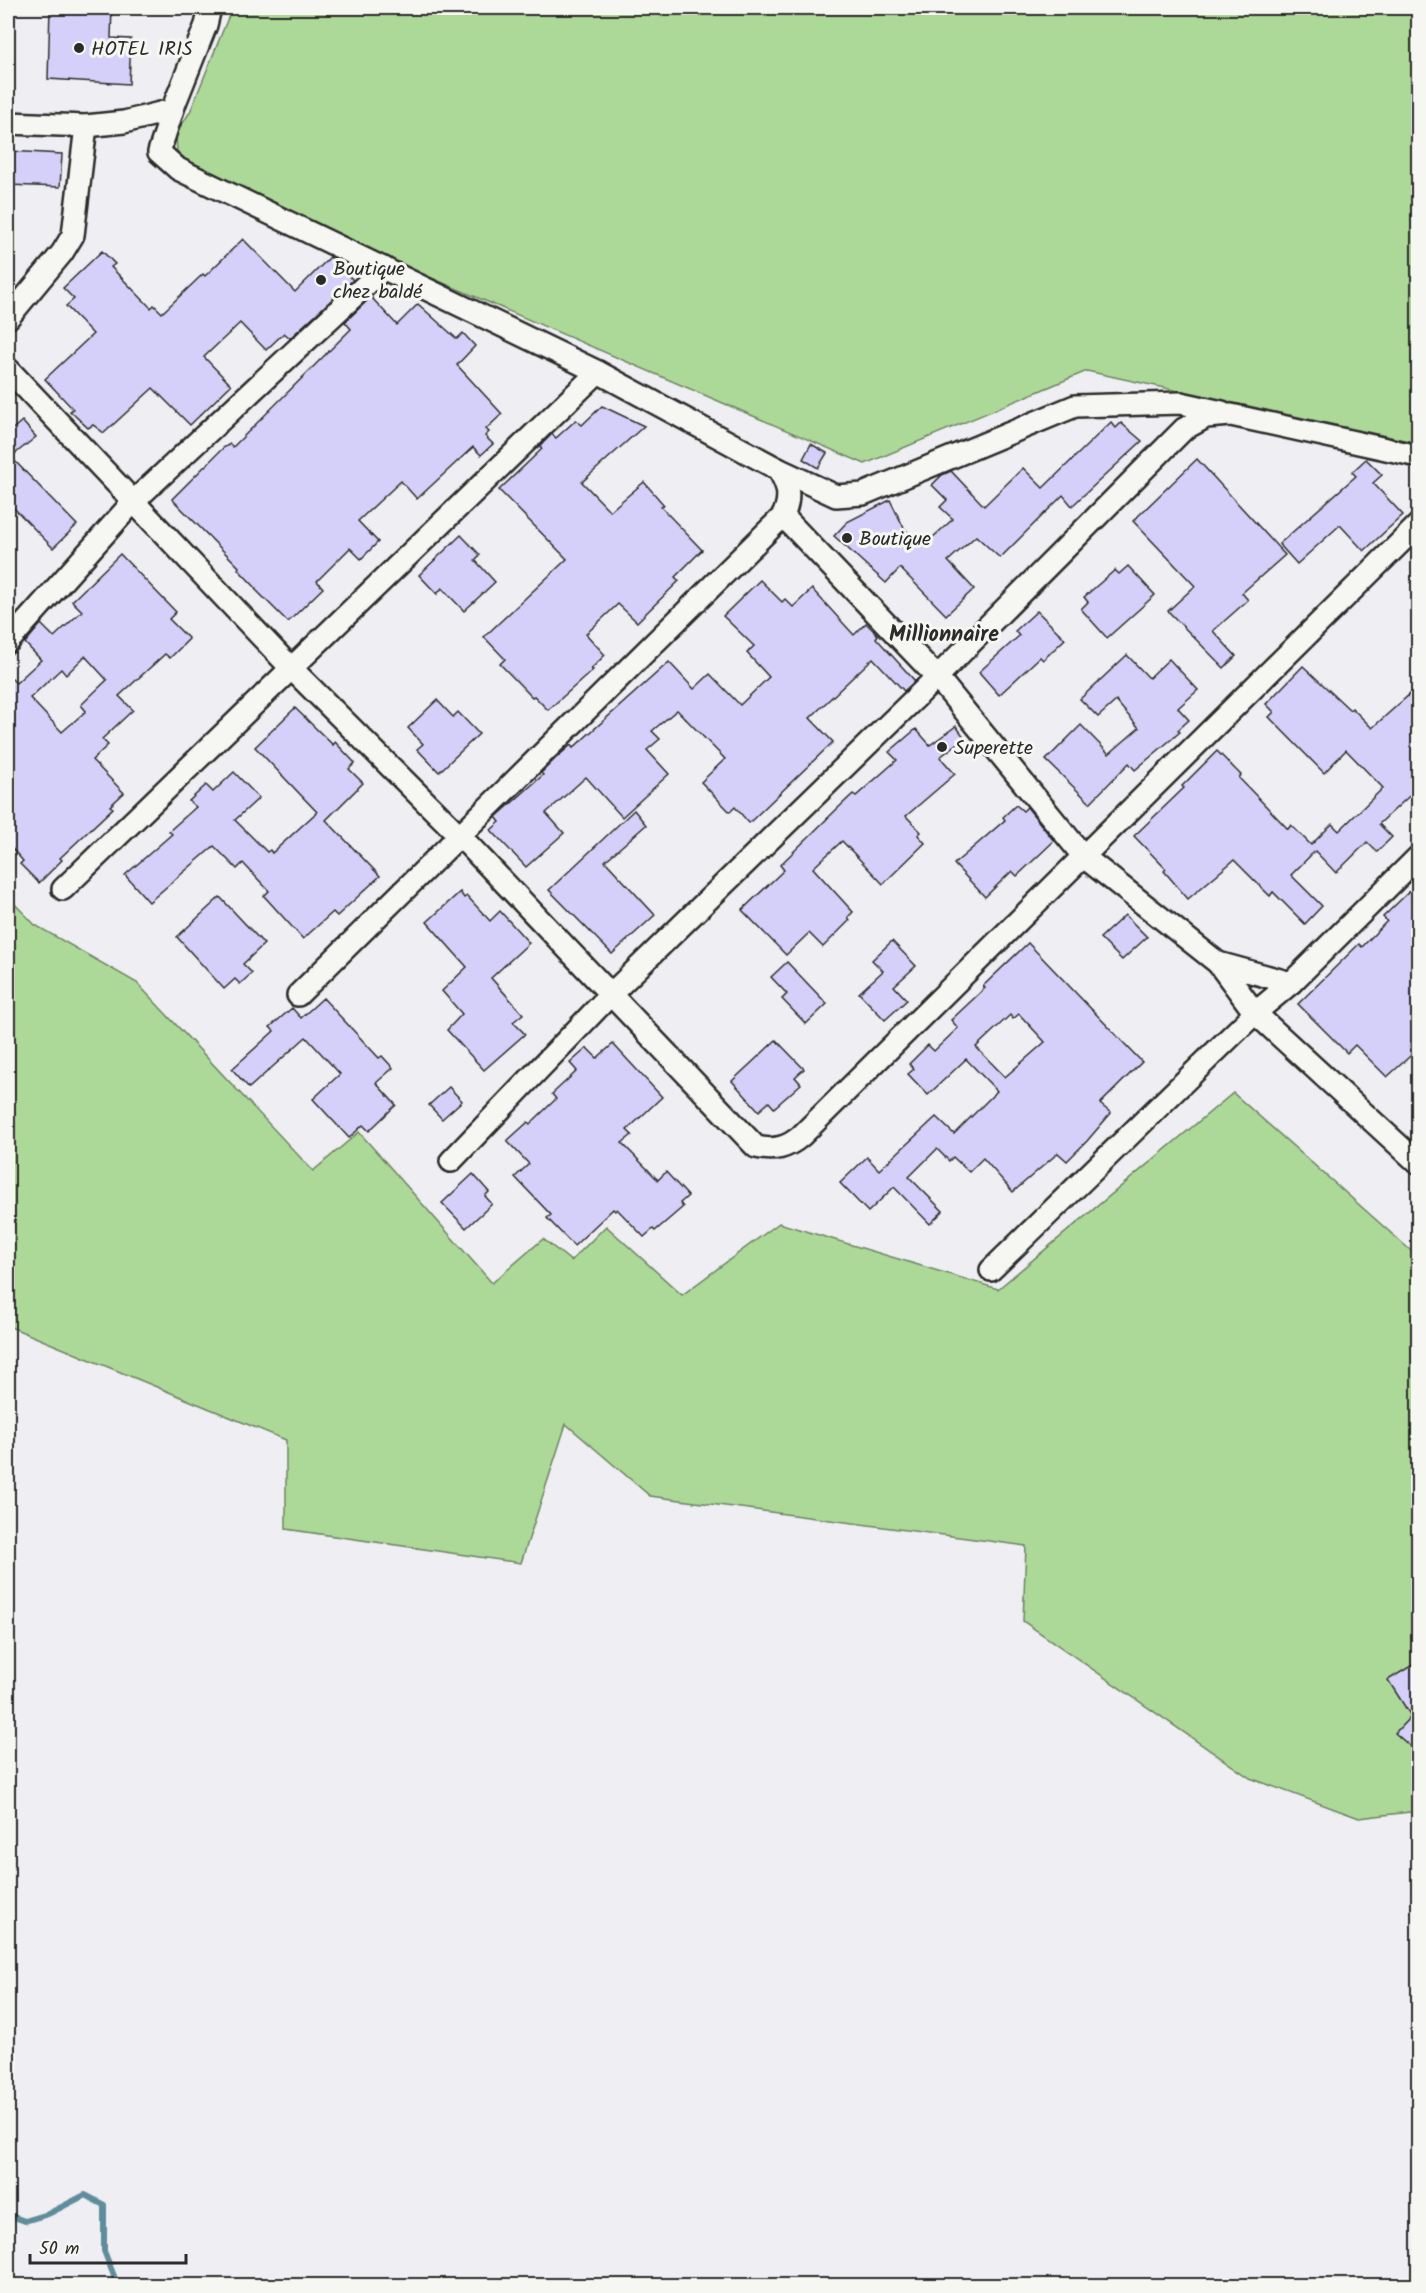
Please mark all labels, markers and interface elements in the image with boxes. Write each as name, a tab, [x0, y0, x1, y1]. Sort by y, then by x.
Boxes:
place label: HOTEL IRIS	[91, 34, 193, 66]
marker: HOTEL IRIS	[72, 41, 86, 55]
place label: Boutique chez baldé	[333, 254, 423, 309]
marker: Boutique chez baldé	[314, 273, 328, 287]
place label: Boutique	[859, 524, 931, 556]
marker: Boutique	[840, 531, 854, 545]
district label: Millionnaire	[889, 618, 999, 653]
place label: Superette	[954, 733, 1033, 765]
marker: Superette	[935, 740, 949, 754]
scale bar	[30, 2227, 186, 2265]
text: 50 m	[39, 2235, 79, 2264]

